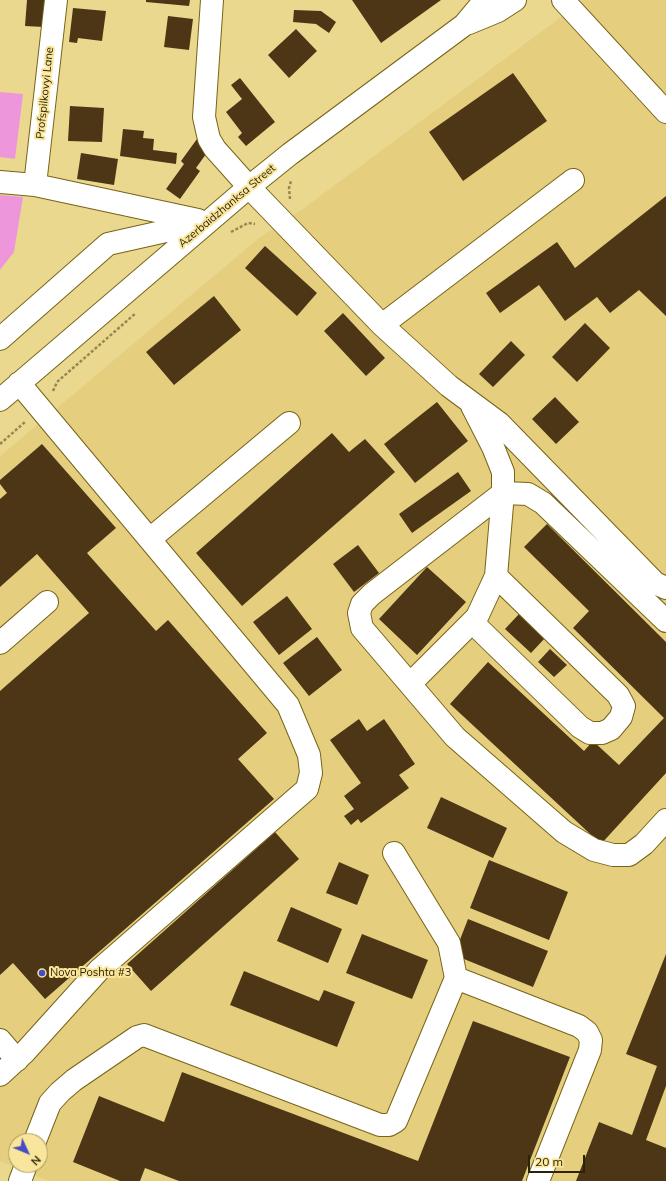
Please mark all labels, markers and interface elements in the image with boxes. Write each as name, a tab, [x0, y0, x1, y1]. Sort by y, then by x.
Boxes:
street label: Profspilkovyi Lane	[34, 46, 56, 140]
street label: Azerbaidzhanksa Street	[176, 162, 278, 250]
place label: Nova Poshta #3	[50, 966, 131, 980]
marker: Nova Poshta #3	[37, 968, 47, 978]
north arrow	[8, 1133, 48, 1173]
scale bar	[530, 1147, 587, 1173]
text: N	[28, 1153, 44, 1168]
text: 20 m	[535, 1154, 563, 1169]

